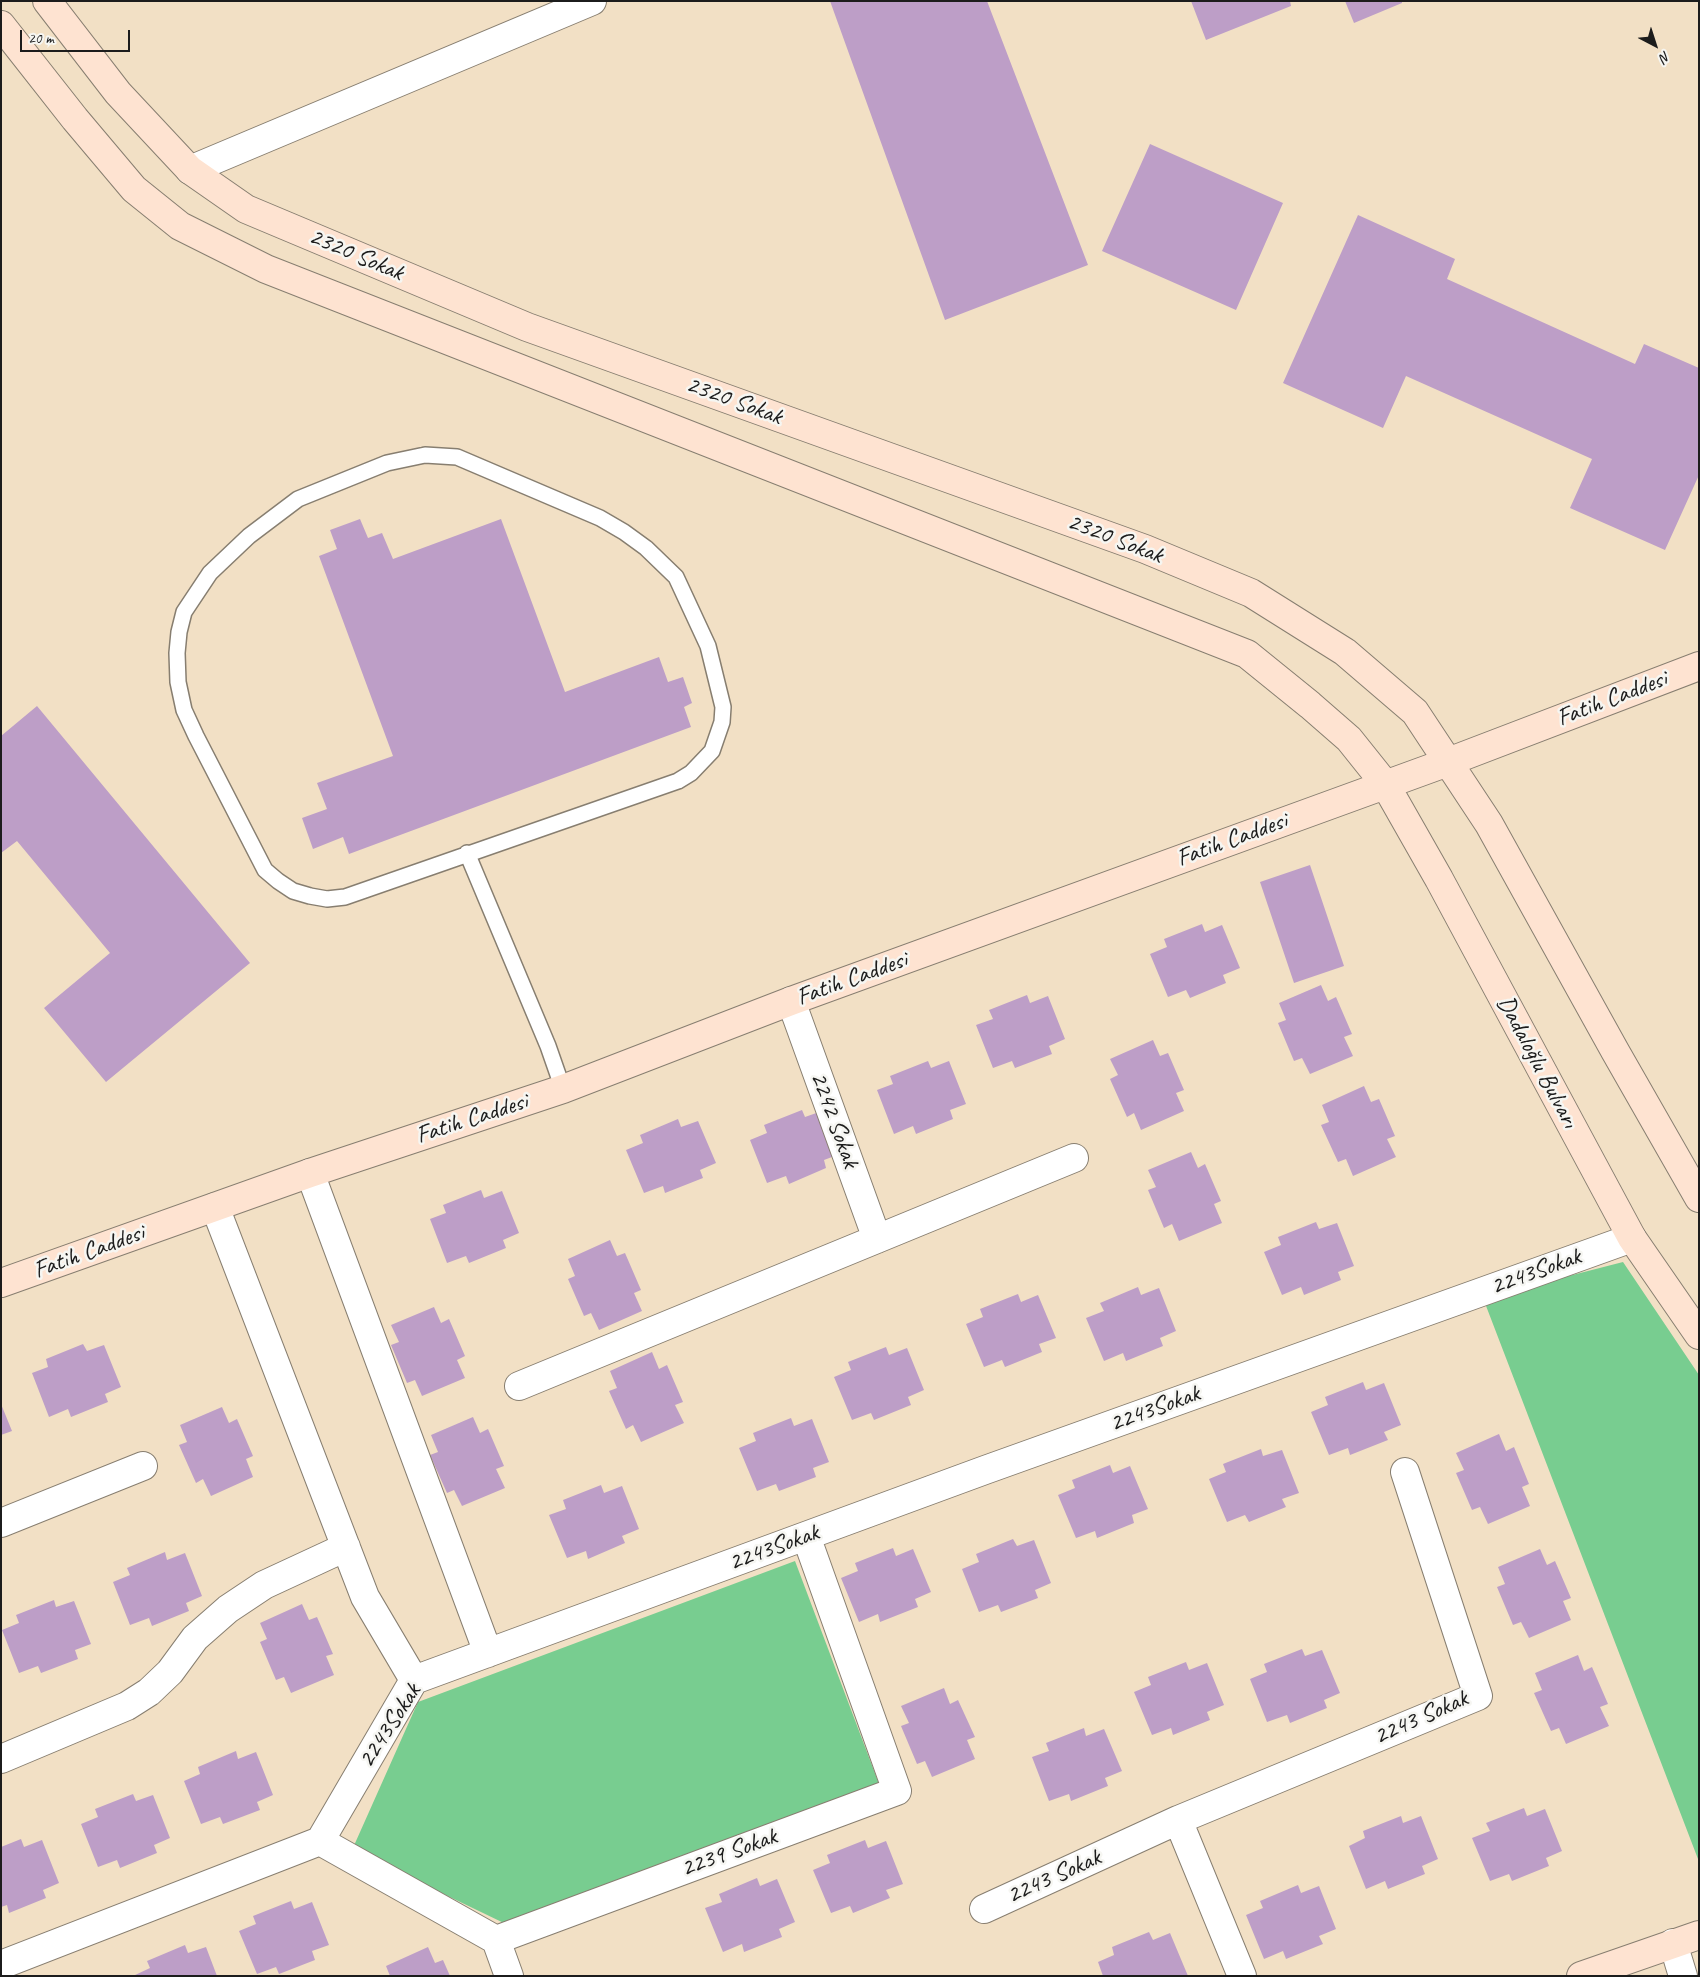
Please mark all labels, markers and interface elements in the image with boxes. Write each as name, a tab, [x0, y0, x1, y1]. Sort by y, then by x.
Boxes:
scale bar	[22, 20, 132, 52]
north arrow	[1630, 20, 1680, 70]
text: 20 m	[28, 29, 54, 48]
text: N	[1656, 48, 1674, 66]
street label: 2320 Sokak	[304, 222, 408, 288]
street label: 2320 Sokak	[682, 370, 786, 432]
street label: 2320 Sokak	[1063, 507, 1167, 571]
street label: Fatih Caddesi	[1553, 664, 1671, 734]
street label: Fatih Caddesi	[1173, 806, 1291, 874]
street label: Fatih Caddesi	[793, 945, 911, 1013]
street label: Dadaloğlu Bulvarı	[1490, 991, 1584, 1133]
street label: 2242 Sokak	[803, 1068, 865, 1172]
street label: Fatih Caddesi	[412, 1087, 532, 1151]
street label: Fatih Caddesi	[30, 1218, 148, 1286]
street label: 2243Sokak	[1487, 1242, 1585, 1302]
street label: 2243Sokak	[1106, 1379, 1204, 1439]
street label: 2243Sokak	[725, 1518, 823, 1578]
street label: 2243Sokak	[352, 1678, 428, 1774]
street label: 2243 Sokak	[1369, 1684, 1473, 1752]
street label: 2239 Sokak	[677, 1822, 781, 1884]
street label: 2243 Sokak	[1002, 1843, 1106, 1911]

